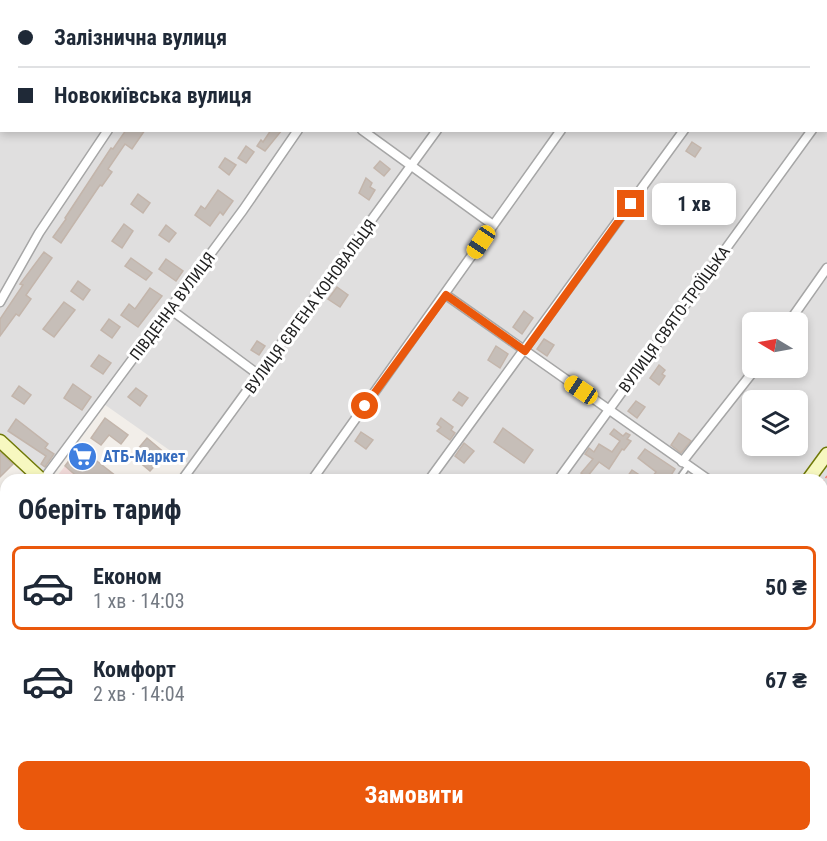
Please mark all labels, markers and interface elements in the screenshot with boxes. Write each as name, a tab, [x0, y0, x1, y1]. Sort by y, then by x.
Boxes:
text: Залізнична вулиця	[54, 25, 227, 50]
text: Новокиївська вулиця	[54, 83, 252, 108]
callout: 1 хв	[652, 183, 736, 225]
route end	[617, 190, 644, 217]
text: 1 хв	[677, 192, 711, 216]
street label: ВУЛИЦЯ ЄВГЕНА КОНОВАЛЬЦЯ	[241, 216, 380, 397]
car	[463, 222, 499, 262]
street label: ВУЛИЦЯ СВЯТО-ТРОЇЦЬКА	[615, 242, 734, 396]
street label: ПІВДЕННА ВУЛИЦЯ	[126, 249, 219, 364]
north arrow	[742, 312, 808, 378]
map controls	[742, 312, 808, 456]
car	[561, 372, 601, 408]
button: layers	[742, 390, 808, 456]
route start	[351, 392, 378, 419]
supermarket icon: АТБ-Маркет	[66, 440, 98, 472]
place label: АТБ-Маркет	[103, 447, 185, 466]
text: Оберіть тариф	[18, 494, 181, 526]
icon: car	[21, 561, 75, 615]
text: Економ	[93, 564, 162, 589]
text: 50 ₴	[765, 575, 807, 600]
text: 1 хв · 14:03	[93, 589, 185, 613]
icon: car	[21, 654, 75, 708]
text: Комфорт	[93, 657, 176, 682]
text: 67 ₴	[765, 668, 807, 693]
text: 2 хв · 14:04	[93, 682, 185, 706]
button: Замовити	[18, 761, 810, 830]

